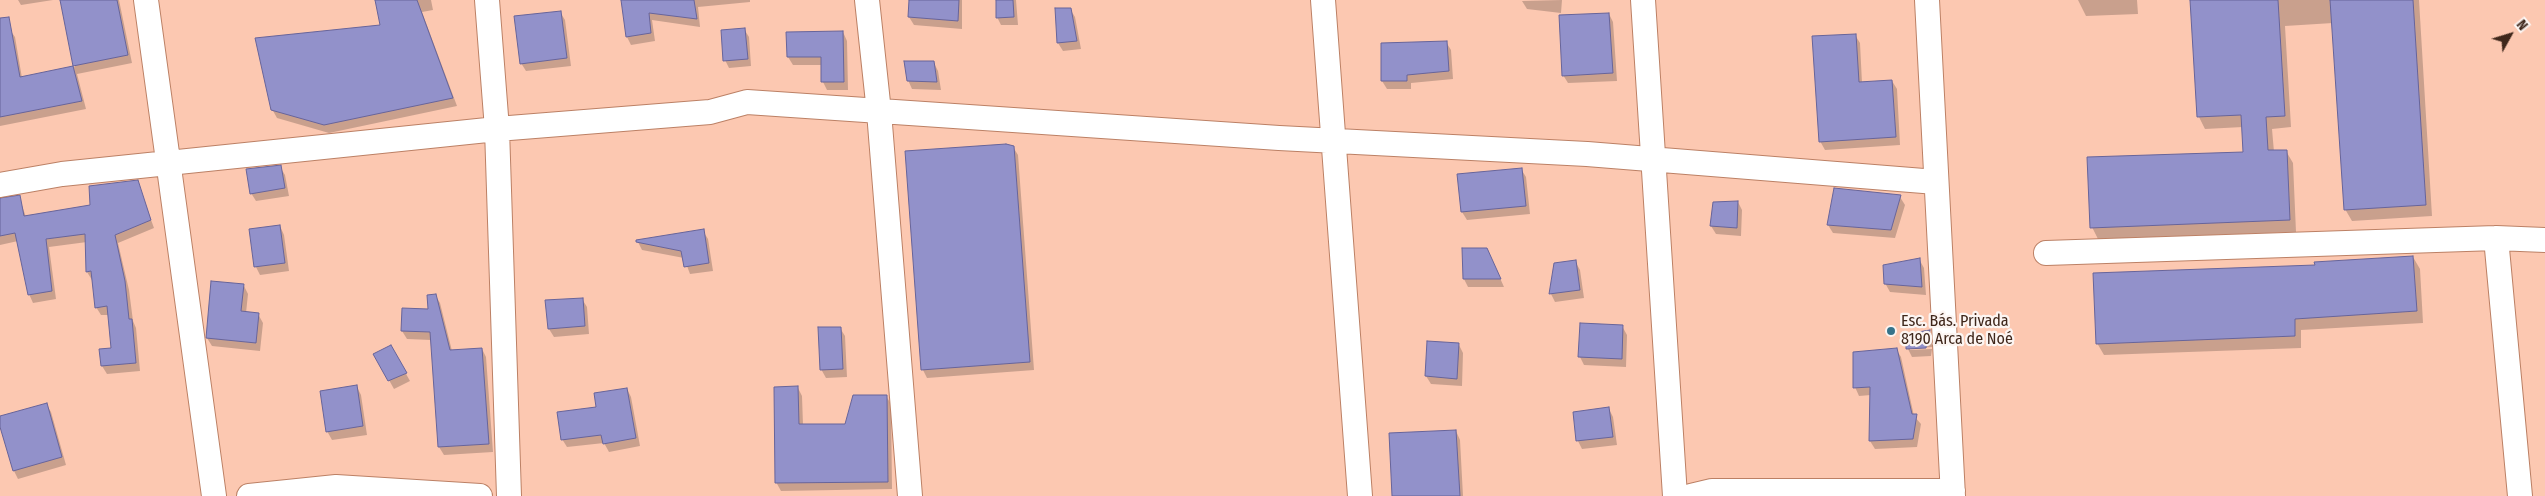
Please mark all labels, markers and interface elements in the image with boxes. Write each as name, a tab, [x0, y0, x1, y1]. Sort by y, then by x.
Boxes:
north arrow	[2485, 10, 2535, 60]
text: N	[2513, 17, 2531, 34]
place label: Esc. Bás. Privada 8190 Arca de Noé	[1901, 312, 2013, 350]
marker: Esc. Bás. Privada 8190 Arca de Noé	[1885, 325, 1897, 337]

